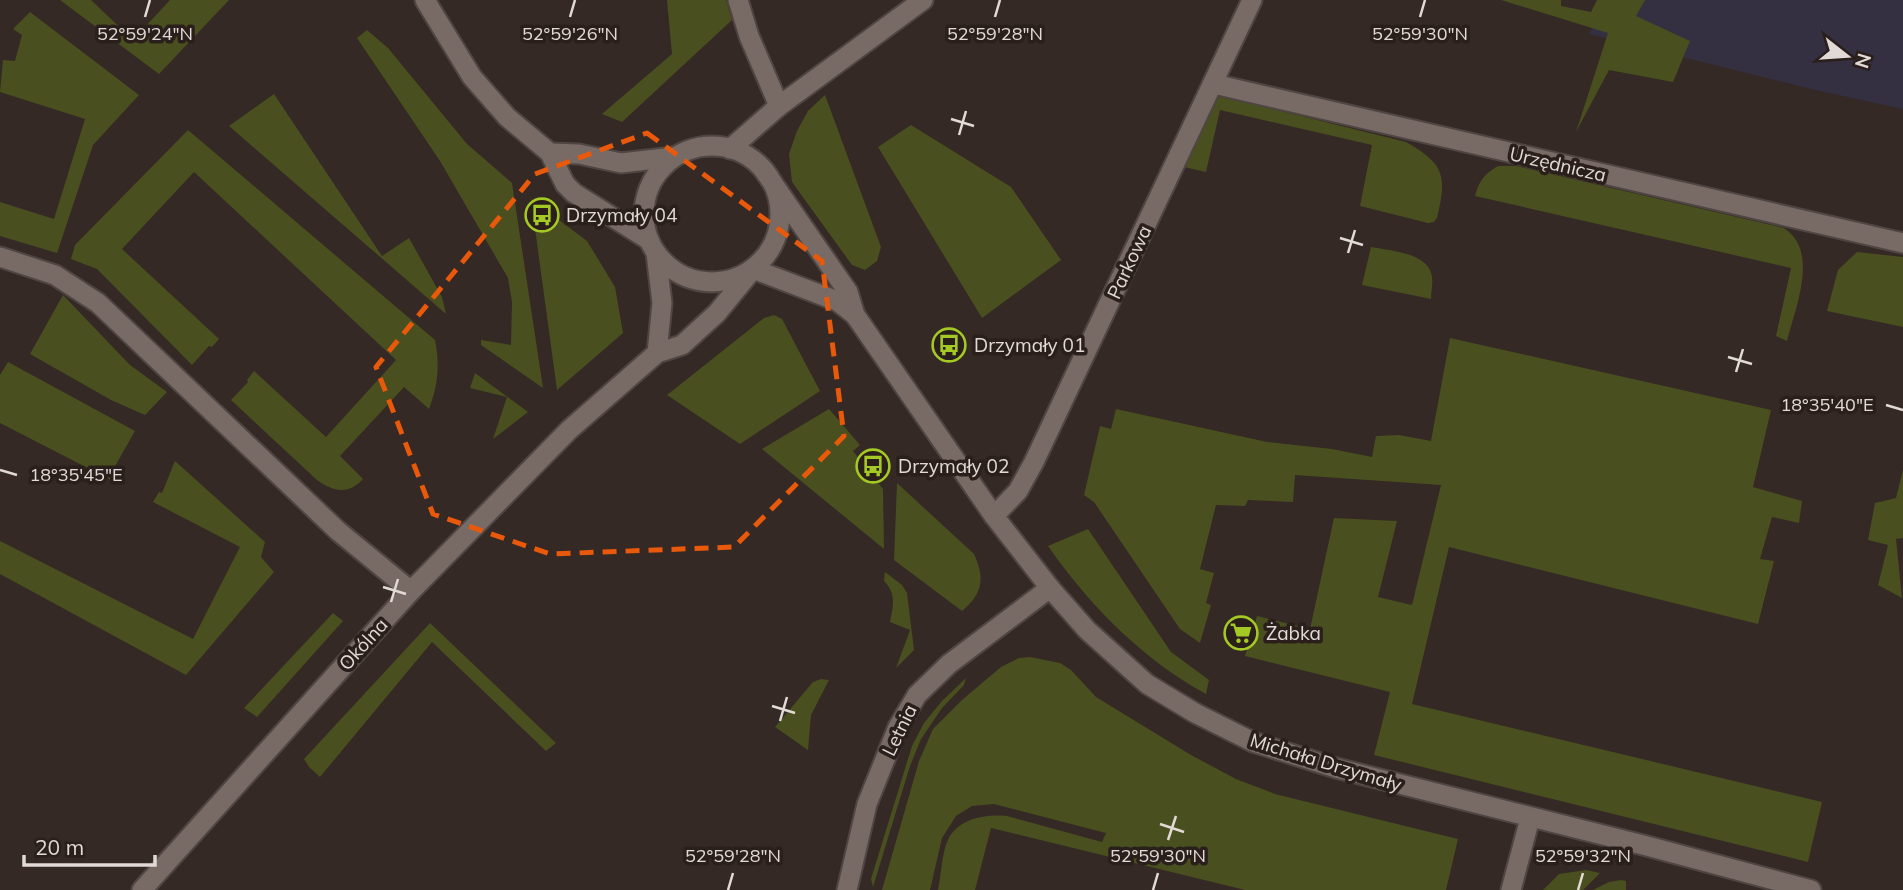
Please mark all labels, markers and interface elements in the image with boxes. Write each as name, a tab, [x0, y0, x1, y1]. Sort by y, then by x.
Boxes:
north arrow	[1812, 21, 1882, 91]
text: 52°59'24"N	[97, 22, 193, 45]
text: 52°59'26"N	[522, 22, 618, 45]
text: 52°59'28"N	[947, 22, 1043, 45]
text: 52°59'30"N	[1372, 22, 1468, 45]
text: N	[1850, 51, 1877, 71]
street label: Urzędnicza	[1507, 141, 1609, 187]
bus stop icon: Drzymały 04	[523, 196, 561, 234]
place label: Drzymały 04	[566, 203, 677, 227]
street label: Parkowa	[1102, 221, 1156, 303]
bus stop icon: Drzymały 01	[930, 326, 968, 364]
place label: Drzymały 01	[974, 333, 1085, 357]
text: 18°35'40"E	[1780, 393, 1874, 416]
bus stop icon: Drzymały 02	[854, 447, 892, 485]
place label: Drzymały 02	[898, 454, 1009, 478]
text: 18°35'45"E	[29, 463, 123, 486]
street label: Okólna	[333, 613, 393, 675]
supermarket icon: Żabka	[1222, 614, 1260, 652]
place label: Żabka	[1266, 621, 1321, 645]
street label: Letnia	[876, 700, 922, 760]
street label: Michała Drzymały	[1247, 728, 1405, 796]
scale bar	[24, 824, 156, 868]
text: 20 m	[35, 834, 84, 860]
text: 52°59'28"N	[685, 844, 781, 867]
text: 52°59'30"N	[1110, 844, 1206, 867]
text: 52°59'32"N	[1535, 844, 1631, 867]

